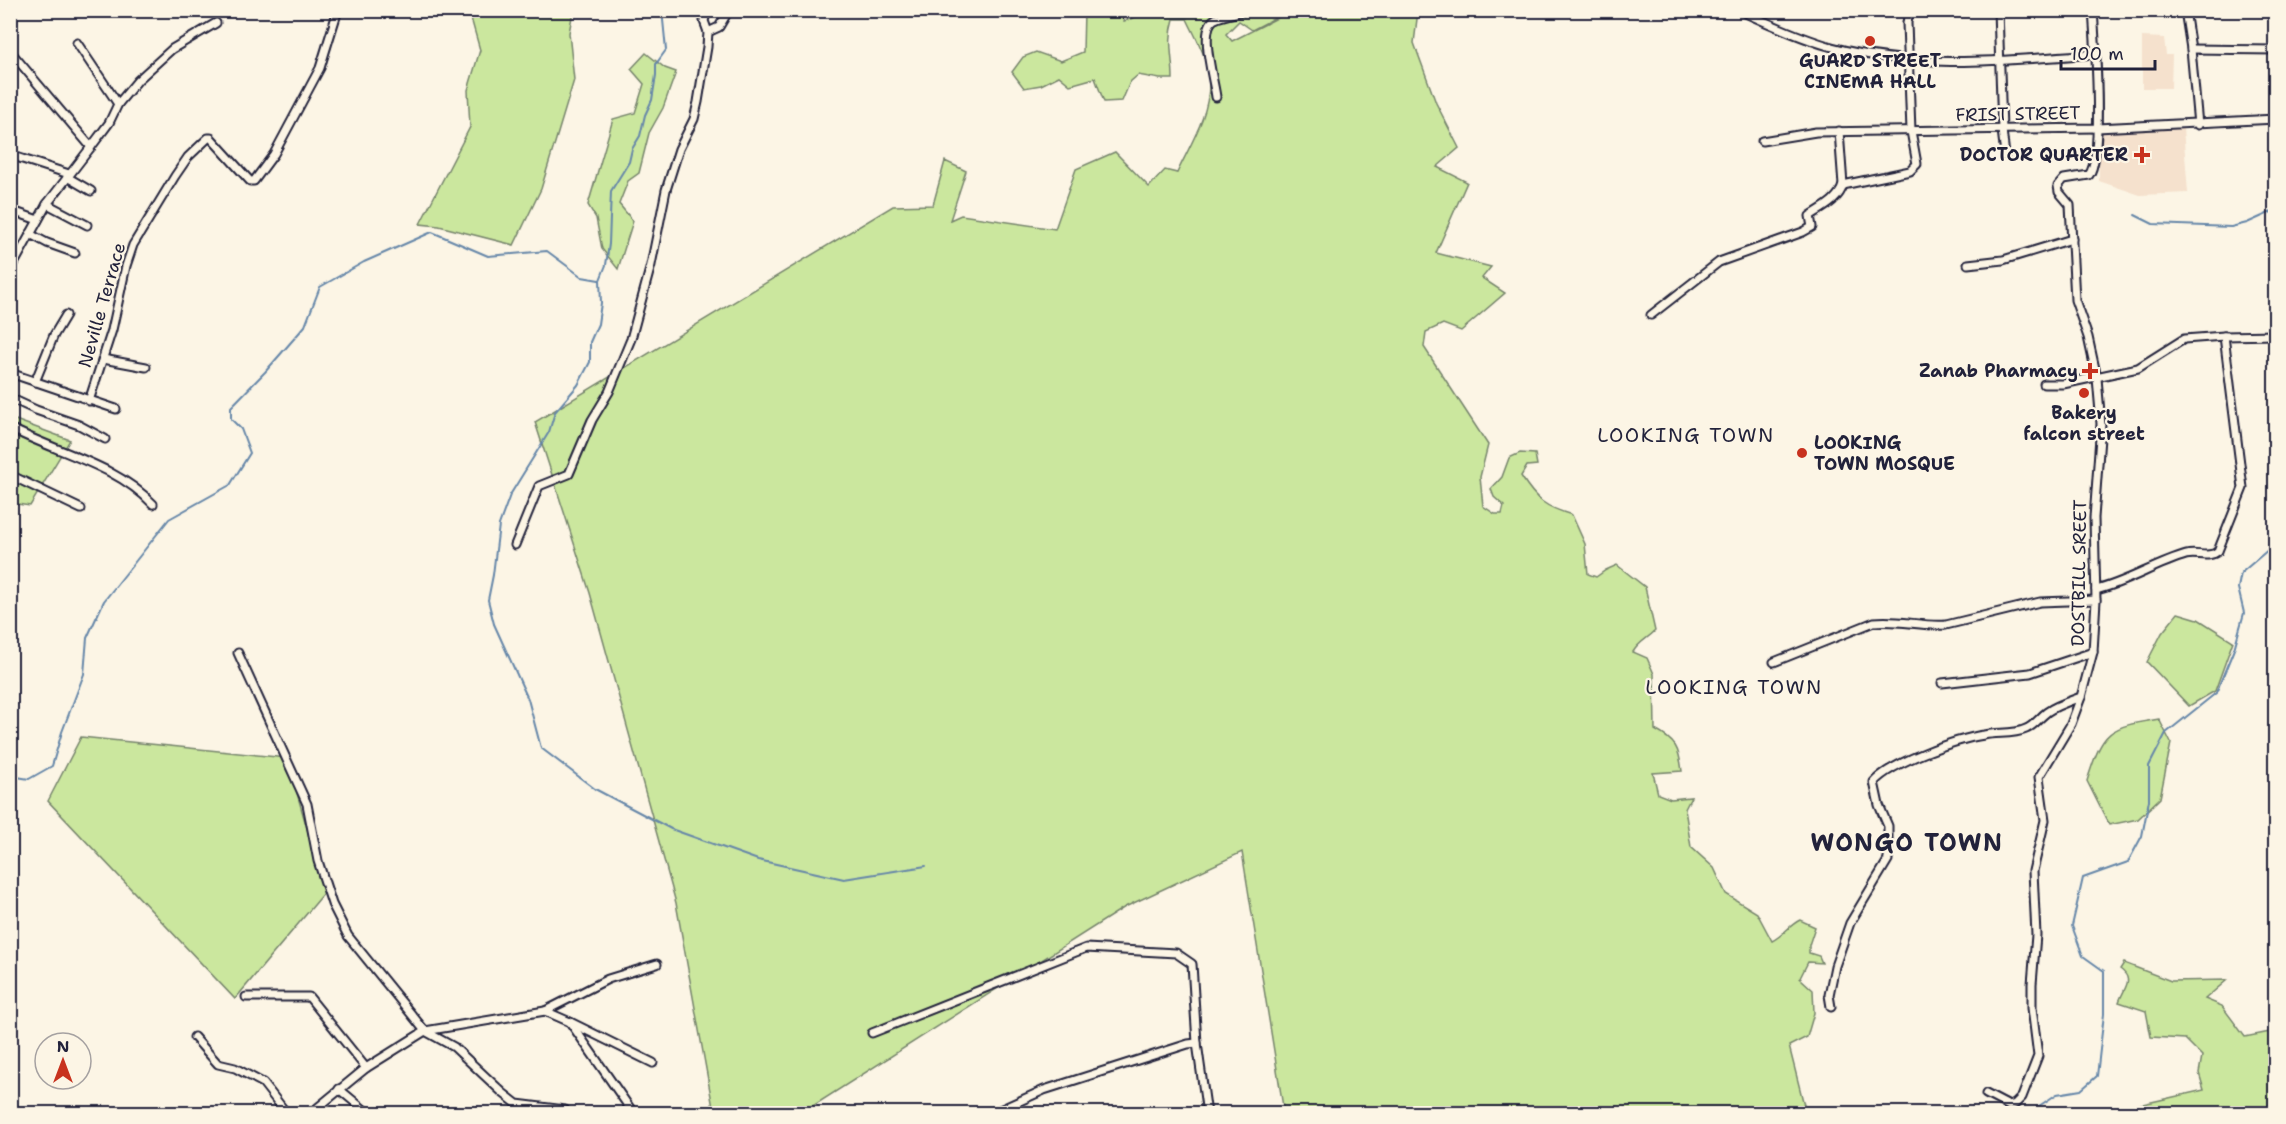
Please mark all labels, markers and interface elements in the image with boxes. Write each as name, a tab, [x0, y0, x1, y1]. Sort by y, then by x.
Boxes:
scale bar	[2061, 33, 2156, 71]
marker: GUARD STREET CINEMA HALL	[1863, 34, 1877, 48]
text: 100 m	[2070, 42, 2124, 66]
place label: GUARD STREET CINEMA HALL	[1799, 49, 1941, 94]
street label: FRIST STREET	[1955, 101, 2081, 127]
place label: DOCTOR QUARTER	[1960, 143, 2128, 167]
marker: DOCTOR QUARTER	[2133, 146, 2151, 164]
street label: Neville Terrace	[73, 240, 131, 370]
place label: Zanab Pharmacy	[1919, 359, 2078, 383]
marker: Zanab Pharmacy	[2083, 364, 2097, 378]
marker: Bakery falcon street	[2077, 386, 2091, 400]
place label: Bakery falcon street	[2023, 401, 2145, 446]
district label: LOOKING TOWN	[1597, 422, 1775, 448]
place label: LOOKING TOWN MOSQUE	[1814, 431, 1955, 476]
marker: LOOKING TOWN MOSQUE	[1795, 446, 1809, 460]
street label: DOSTBILL SREET	[2066, 499, 2092, 647]
district label: LOOKING TOWN	[1645, 674, 1823, 700]
district label: WONGO TOWN	[1810, 827, 2004, 859]
north arrow	[33, 1031, 93, 1091]
text: N	[57, 1036, 69, 1057]

